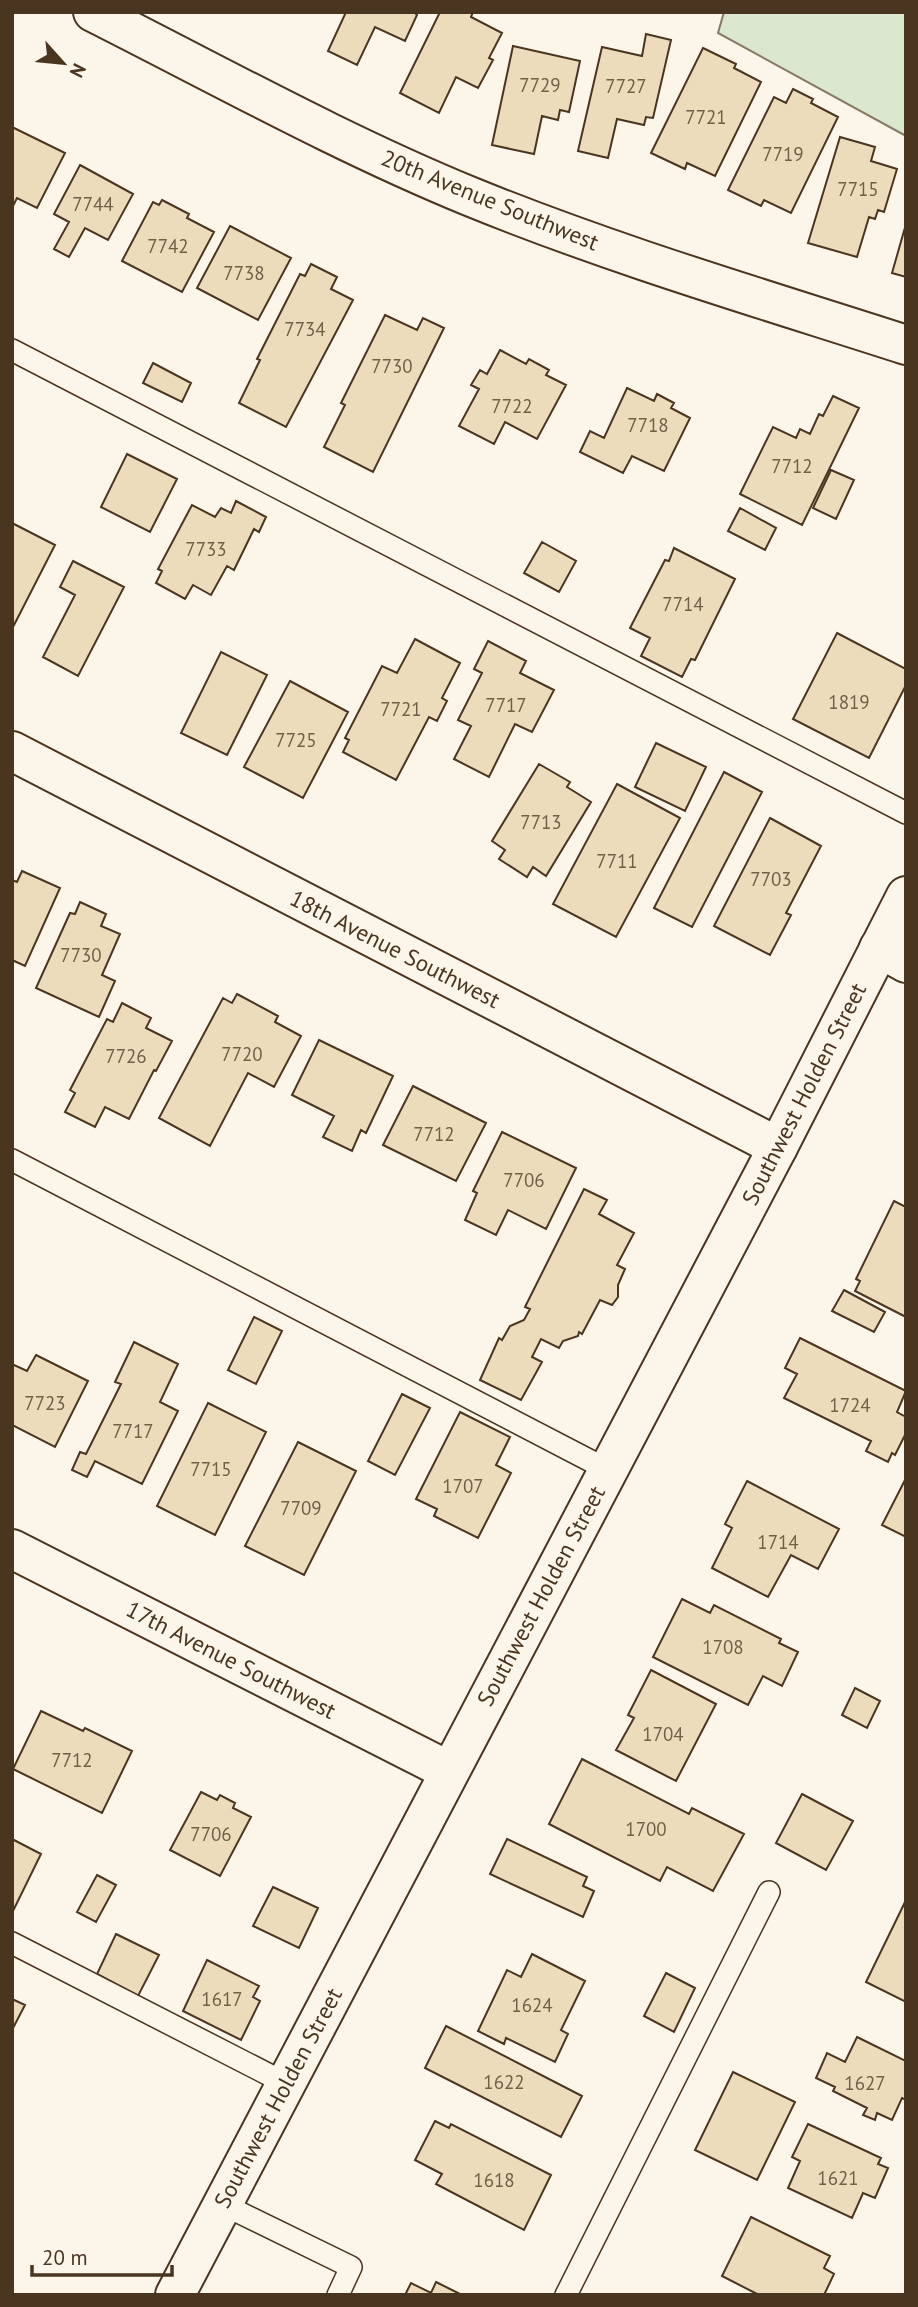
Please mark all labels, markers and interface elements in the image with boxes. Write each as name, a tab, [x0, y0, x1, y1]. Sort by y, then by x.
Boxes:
north arrow	[28, 28, 98, 98]
text: N	[65, 60, 92, 82]
house number: 7729	[519, 73, 561, 97]
house number: 7727	[605, 74, 647, 98]
house number: 7721	[685, 105, 727, 129]
house number: 7719	[762, 142, 804, 166]
street label: 20th Avenue Southwest	[377, 143, 603, 256]
house number: 7715	[837, 177, 879, 201]
house number: 7744	[72, 192, 114, 216]
house number: 7742	[147, 234, 189, 258]
house number: 7738	[223, 261, 265, 285]
house number: 7734	[284, 317, 326, 341]
house number: 7730	[371, 354, 413, 378]
house number: 7722	[491, 394, 533, 418]
house number: 7718	[627, 413, 669, 437]
house number: 7712	[771, 454, 813, 478]
house number: 7733	[185, 537, 227, 561]
house number: 7714	[662, 592, 704, 616]
house number: 1819	[828, 690, 870, 714]
house number: 7717	[485, 693, 527, 717]
house number: 7721	[380, 697, 422, 721]
house number: 7725	[275, 728, 317, 752]
house number: 7713	[520, 810, 562, 834]
house number: 7711	[596, 849, 638, 873]
house number: 7703	[750, 867, 792, 891]
street label: 18th Avenue Southwest	[285, 883, 505, 1014]
house number: 7730	[60, 943, 102, 967]
street label: Southwest Holden Street	[735, 978, 872, 1210]
house number: 7720	[221, 1042, 263, 1066]
house number: 7726	[105, 1044, 147, 1068]
house number: 7712	[413, 1122, 455, 1146]
house number: 7706	[503, 1168, 545, 1192]
house number: 7723	[24, 1391, 66, 1415]
house number: 1724	[829, 1393, 871, 1417]
house number: 7717	[112, 1419, 154, 1443]
house number: 7715	[190, 1457, 232, 1481]
house number: 1707	[442, 1474, 484, 1498]
street label: Southwest Holden Street	[470, 1480, 611, 1711]
house number: 7709	[280, 1496, 322, 1520]
house number: 1714	[757, 1530, 799, 1554]
street label: 17th Avenue Southwest	[122, 1594, 341, 1725]
house number: 1708	[702, 1635, 744, 1659]
house number: 1704	[642, 1722, 684, 1746]
house number: 7712	[51, 1748, 93, 1772]
house number: 1700	[625, 1817, 667, 1841]
house number: 7706	[190, 1822, 232, 1846]
street label: Southwest Holden Street	[207, 1982, 348, 2213]
house number: 1617	[201, 1987, 243, 2011]
house number: 1624	[511, 1993, 553, 2017]
house number: 1622	[483, 2070, 525, 2094]
house number: 1627	[844, 2071, 886, 2095]
house number: 1621	[817, 2166, 859, 2190]
house number: 1618	[473, 2168, 515, 2192]
scale bar	[32, 2234, 172, 2278]
text: 20 m	[42, 2244, 88, 2271]

